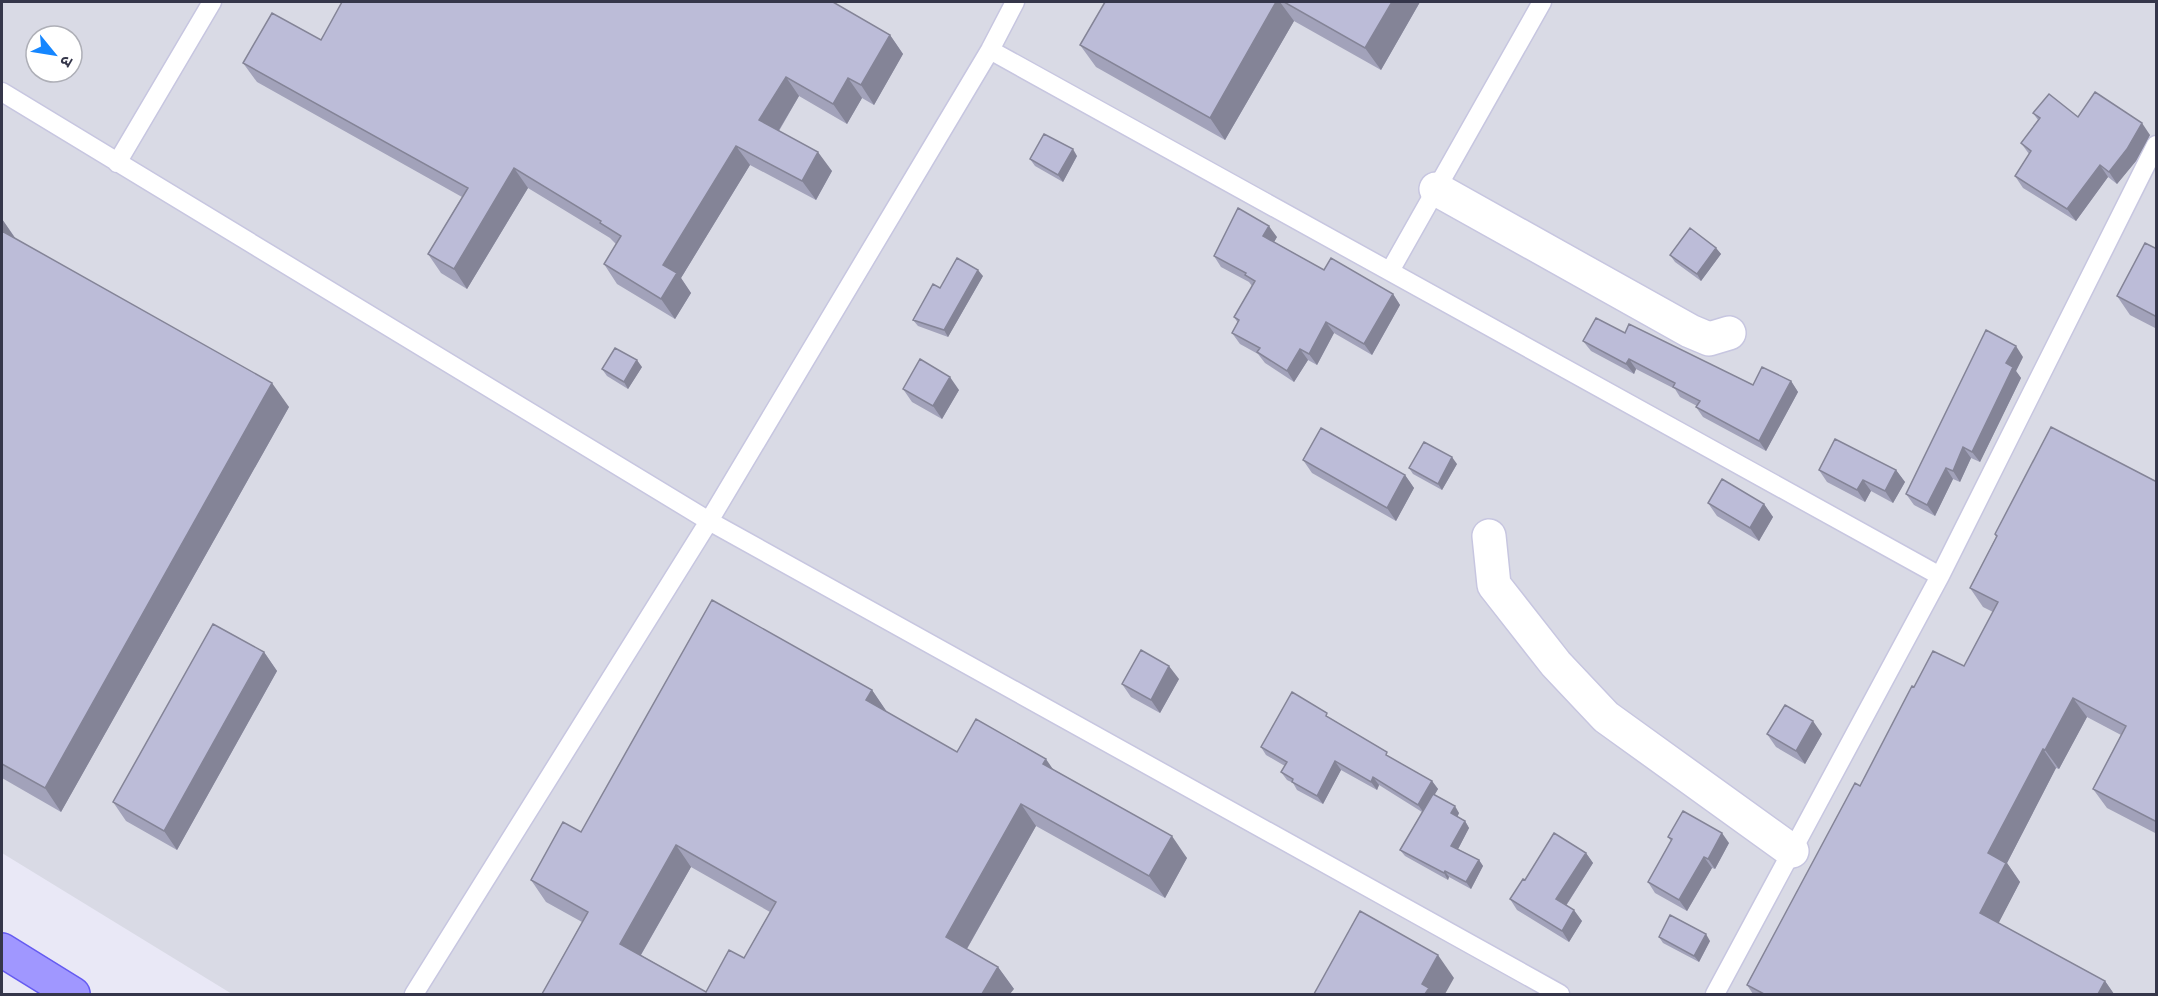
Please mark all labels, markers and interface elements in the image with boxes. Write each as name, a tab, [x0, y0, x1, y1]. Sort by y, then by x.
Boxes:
north arrow	[24, 24, 84, 84]
text: उ	[55, 52, 79, 72]

